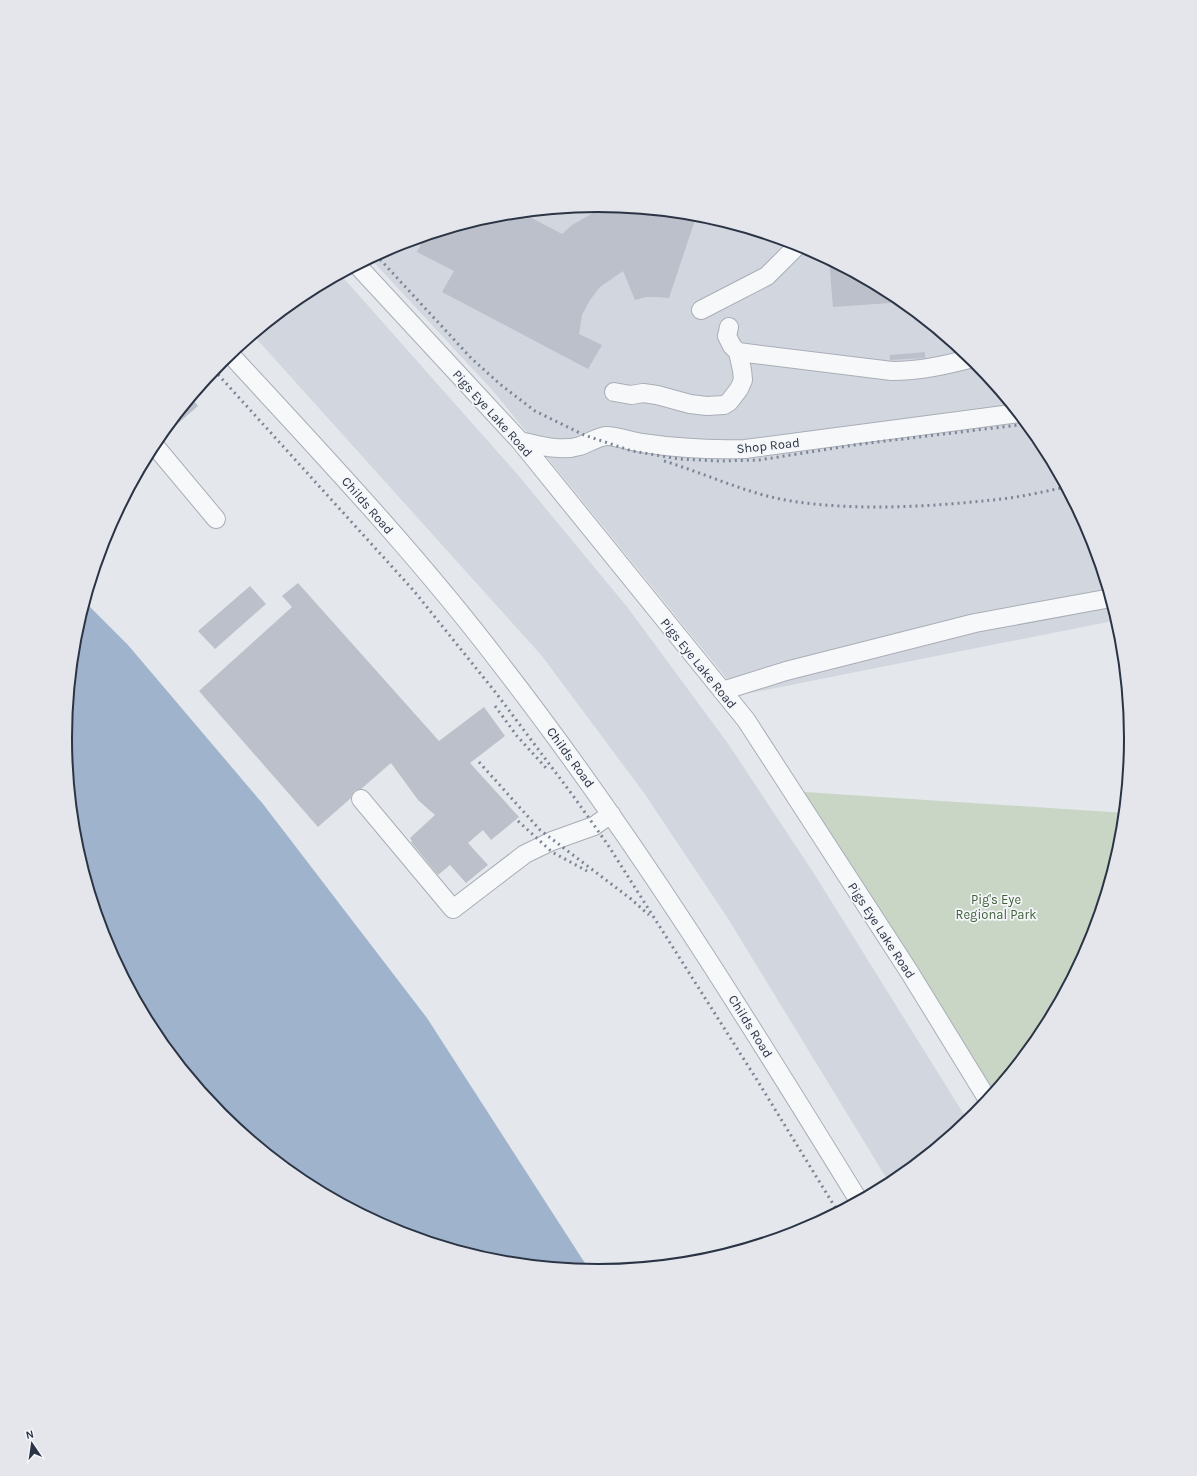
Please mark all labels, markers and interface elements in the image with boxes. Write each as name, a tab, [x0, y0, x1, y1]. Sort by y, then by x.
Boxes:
street label: Pigs Eye Lake Road	[450, 367, 536, 460]
street label: Shop Road	[736, 435, 800, 456]
street label: Childs Road	[339, 474, 397, 537]
street label: Pigs Eye Lake Road	[658, 615, 740, 711]
street label: Childs Road	[544, 724, 597, 790]
street label: Pigs Eye Lake Road	[845, 879, 918, 981]
park label: Pig's Eye Regional Park	[955, 892, 1037, 922]
street label: Childs Road	[725, 992, 776, 1060]
north arrow	[12, 1424, 52, 1464]
text: N	[25, 1428, 35, 1442]

